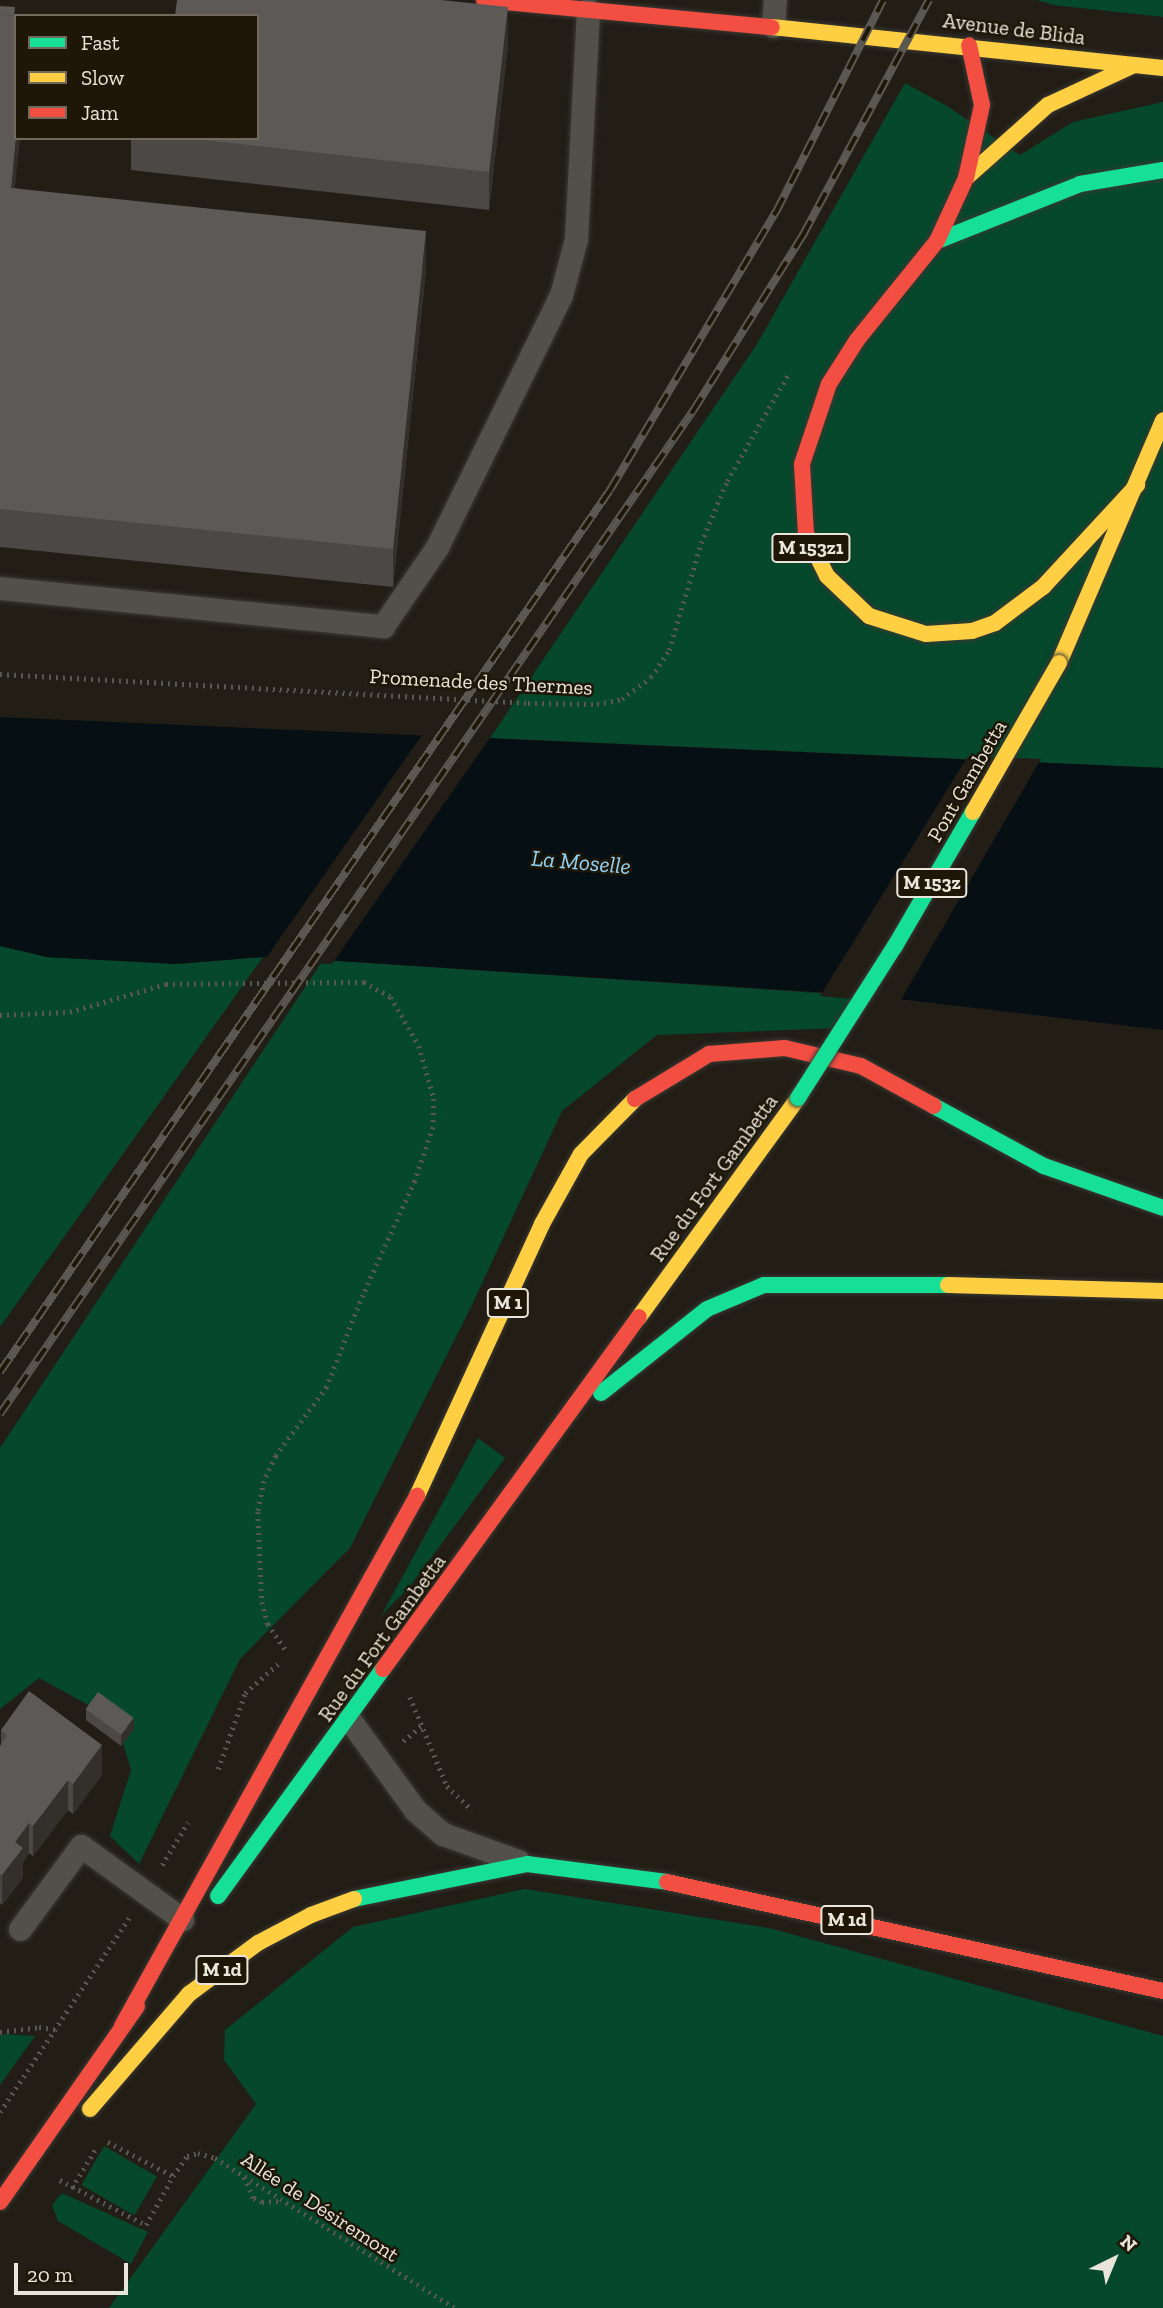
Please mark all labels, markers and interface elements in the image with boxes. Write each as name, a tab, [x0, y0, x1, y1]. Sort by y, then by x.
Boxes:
street label: Avenue de Blida	[941, 8, 1087, 50]
legend	[14, 14, 259, 140]
text: Fast	[81, 30, 120, 55]
text: Slow	[81, 65, 124, 90]
text: Jam	[81, 100, 118, 125]
road number: M 153z1	[771, 533, 851, 564]
street label: Promenade des Thermes	[368, 664, 594, 700]
street label: Pont Gambetta	[922, 716, 1012, 846]
water label: La Moselle	[530, 844, 632, 880]
road number: M 153z	[895, 868, 969, 898]
street label: Rue du Fort Gambetta	[645, 1089, 783, 1267]
road number: M 1	[485, 1288, 531, 1318]
street label: Rue du Fort Gambetta	[313, 1549, 451, 1727]
road number: M 1d	[819, 1904, 875, 1936]
road number: M 1d	[194, 1954, 250, 1986]
street label: Allée de Désiremont	[237, 2147, 403, 2267]
north arrow	[1079, 2224, 1149, 2294]
text: N	[1116, 2230, 1142, 2257]
scale bar	[18, 2248, 131, 2292]
text: 20 m	[27, 2262, 73, 2287]

